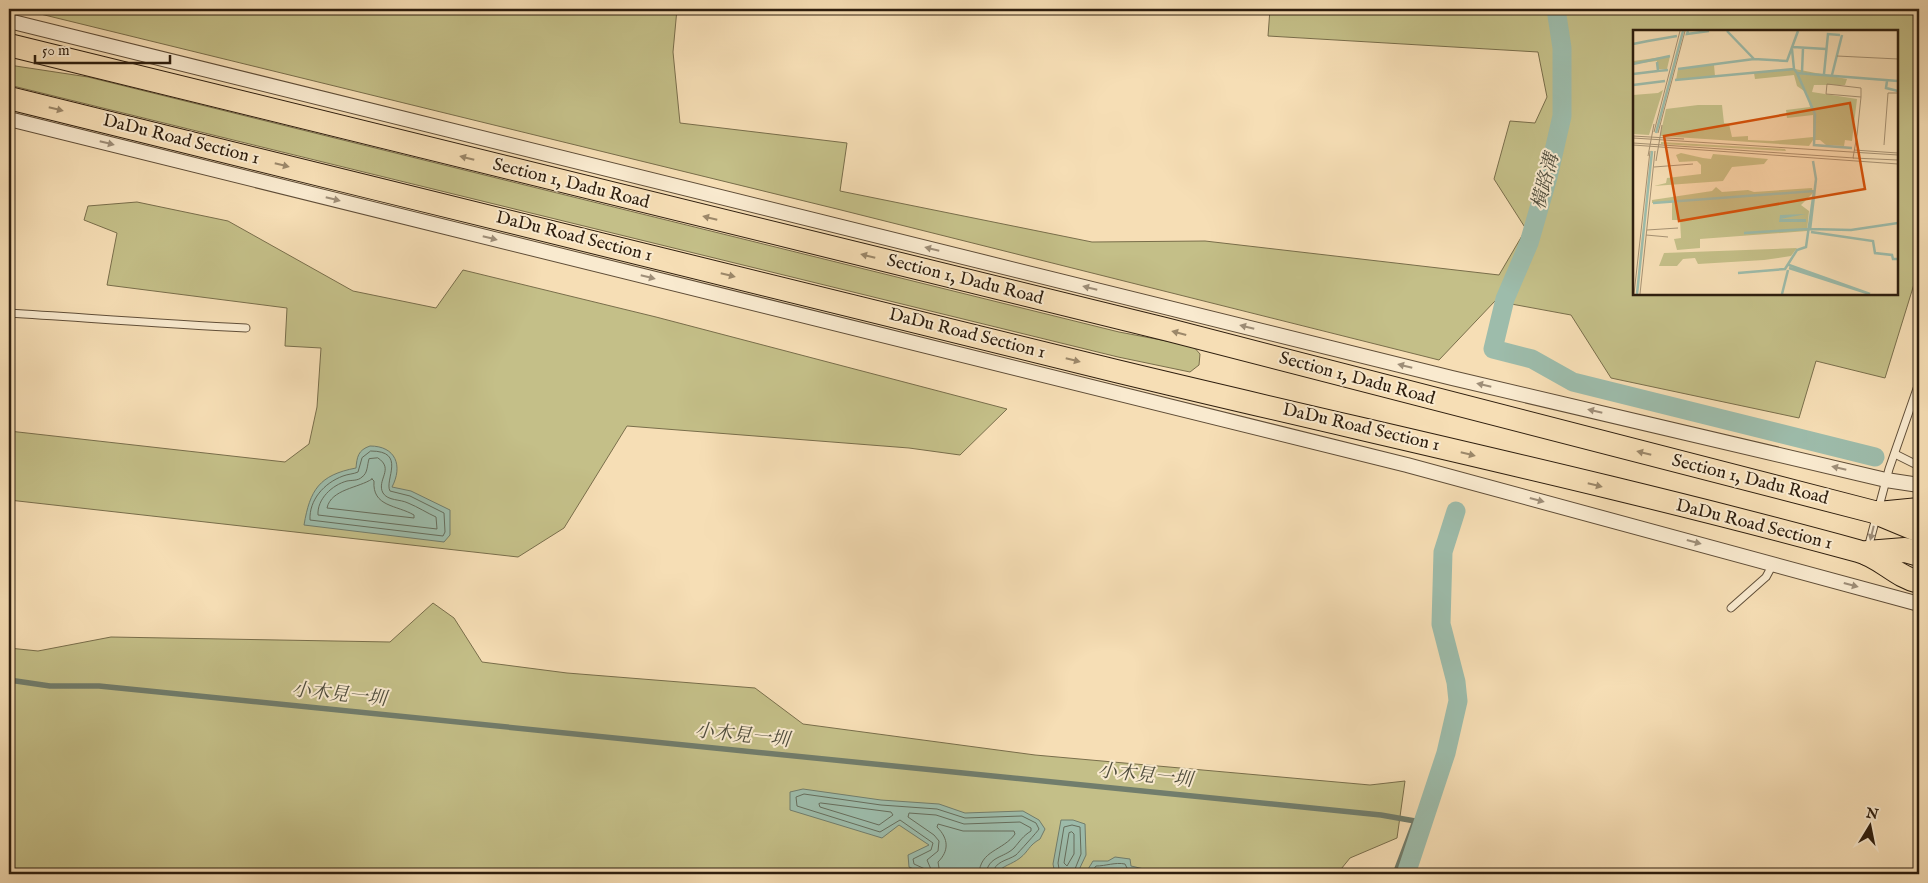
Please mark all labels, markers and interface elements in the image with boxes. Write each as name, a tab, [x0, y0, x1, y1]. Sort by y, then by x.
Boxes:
inset map	[1633, 30, 1898, 295]
scale bar	[35, 32, 170, 64]
text: 50 m	[42, 41, 70, 60]
one-way arrow	[49, 105, 64, 113]
street label: DaDu Road Section 1	[100, 109, 262, 171]
one-way arrow	[100, 140, 115, 148]
water label: 橫路溝	[1527, 148, 1566, 213]
street label: Section 1, Dadu Road	[490, 153, 652, 215]
one-way arrow	[460, 154, 475, 162]
one-way arrow	[274, 161, 289, 169]
one-way arrow	[325, 195, 340, 203]
street label: DaDu Road Section 1	[493, 206, 655, 268]
one-way arrow	[703, 214, 718, 222]
one-way arrow	[483, 235, 498, 243]
one-way arrow	[924, 245, 939, 253]
street label: Section 1, Dadu Road	[884, 249, 1046, 311]
one-way arrow	[861, 252, 876, 260]
one-way arrow	[721, 271, 736, 279]
one-way arrow	[641, 274, 656, 282]
one-way arrow	[1082, 284, 1097, 292]
street label: DaDu Road Section 1	[886, 303, 1048, 365]
one-way arrow	[1240, 323, 1255, 331]
one-way arrow	[1171, 329, 1186, 337]
street label: Section 1, Dadu Road	[1277, 347, 1438, 411]
one-way arrow	[1066, 356, 1081, 364]
one-way arrow	[1398, 362, 1413, 370]
one-way arrow	[1476, 381, 1491, 389]
street label: DaDu Road Section 1	[1280, 399, 1442, 457]
one-way arrow	[1588, 407, 1603, 415]
one-way arrow	[1636, 449, 1651, 457]
street label: Section 1, Dadu Road	[1669, 449, 1831, 511]
one-way arrow	[1461, 450, 1476, 458]
one-way arrow	[1831, 464, 1846, 472]
one-way arrow	[1588, 481, 1603, 489]
street label: DaDu Road Section 1	[1673, 494, 1835, 556]
one-way arrow	[1529, 496, 1545, 504]
one-way arrow	[1868, 525, 1876, 540]
one-way arrow	[1686, 538, 1701, 546]
one-way arrow	[1843, 582, 1858, 590]
water label: 小木見一圳	[290, 678, 390, 712]
water label: 小木見一圳	[693, 719, 793, 753]
water label: 小木見一圳	[1096, 759, 1196, 793]
north arrow	[1846, 800, 1896, 850]
text: N	[1864, 804, 1880, 824]

